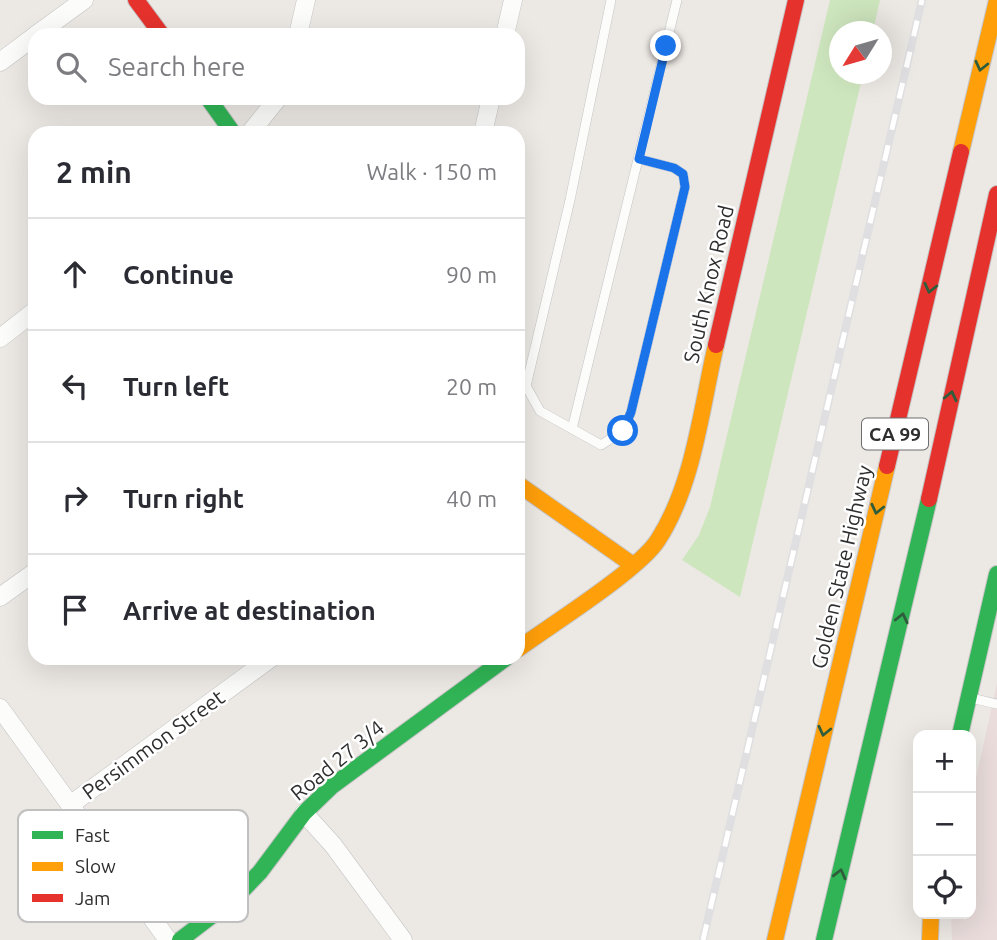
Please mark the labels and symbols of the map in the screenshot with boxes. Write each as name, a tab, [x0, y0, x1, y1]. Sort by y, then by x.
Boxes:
north arrow	[829, 21, 892, 84]
route end	[650, 30, 681, 61]
one-way arrow	[975, 60, 990, 72]
street label: South Knox Road	[678, 203, 738, 365]
one-way arrow	[923, 282, 938, 294]
one-way arrow	[942, 390, 957, 402]
route start	[607, 415, 638, 446]
road number: CA 99	[862, 418, 928, 449]
street label: Golden State Highway	[806, 463, 876, 671]
one-way arrow	[870, 503, 885, 515]
one-way arrow	[893, 612, 908, 624]
street label: Persimmon Street	[77, 684, 229, 804]
street label: Road 27 3/4	[285, 715, 389, 805]
one-way arrow	[818, 724, 832, 736]
legend	[18, 810, 248, 922]
text: Fast	[75, 824, 110, 846]
text: Slow	[75, 855, 116, 877]
one-way arrow	[832, 868, 846, 880]
text: Jam	[75, 887, 111, 909]

